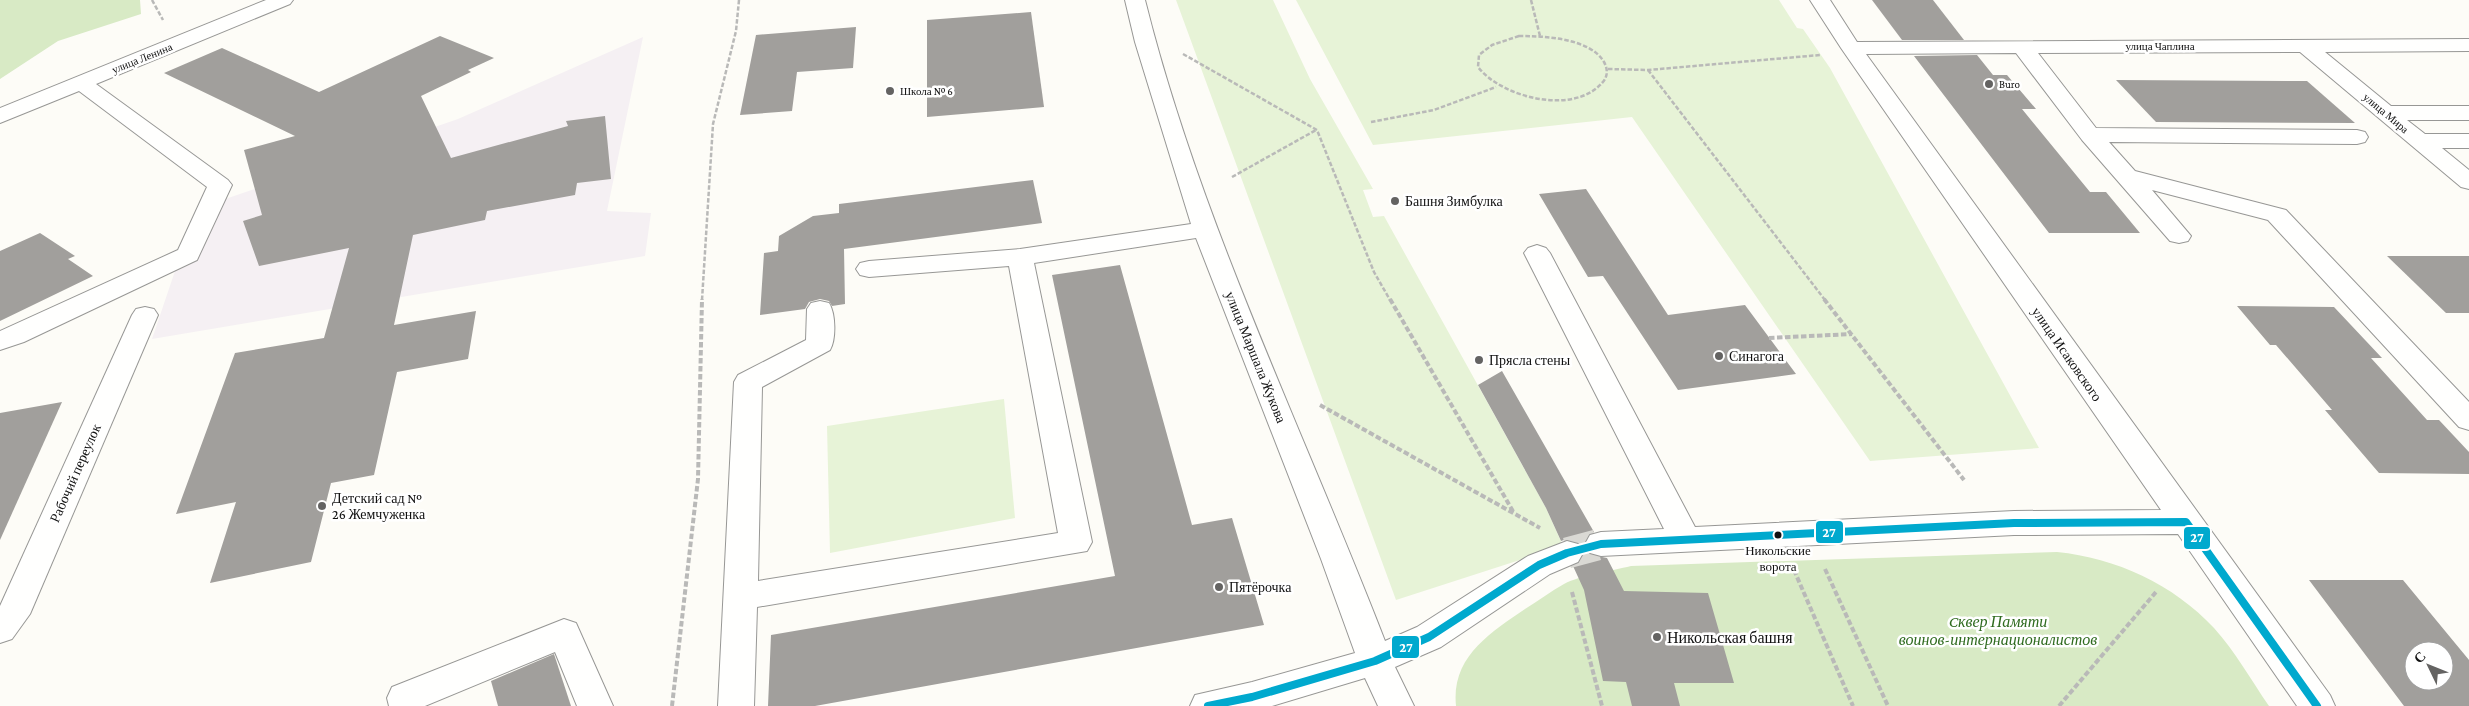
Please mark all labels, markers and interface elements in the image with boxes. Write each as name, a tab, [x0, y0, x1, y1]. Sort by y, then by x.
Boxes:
street label: улица Ленина	[110, 40, 174, 76]
street label: улица Чаплина	[2125, 40, 2195, 52]
marker: Buro	[1983, 78, 1995, 90]
place label: Buro	[1999, 78, 2021, 90]
marker: Школа № 6	[884, 85, 896, 97]
place label: Школа № 6	[900, 85, 953, 97]
street label: улица Мира	[2361, 91, 2411, 135]
place label: Башня Зимбулка	[1405, 193, 1504, 209]
marker: Башня Зимбулка	[1389, 195, 1401, 207]
street label: улица Маршала Жукова	[1222, 289, 1290, 426]
street label: улица Исаковского	[2029, 304, 2105, 404]
place label: Синагога	[1729, 348, 1785, 364]
marker: Синагога	[1713, 350, 1725, 362]
place label: Прясла стены	[1489, 352, 1571, 368]
marker: Прясла стены	[1473, 354, 1485, 366]
street label: Рабочий переулок	[46, 421, 104, 525]
place label: Детский сад № 26 Жемчуженка	[332, 490, 426, 522]
marker: Детский сад № 26 Жемчуженка	[316, 500, 328, 512]
line badge: 27	[1815, 520, 1844, 544]
text: 27	[1822, 524, 1836, 540]
line badge: 27	[2183, 526, 2211, 550]
text: 27	[2190, 529, 2204, 545]
marker: Никольские ворота	[1773, 530, 1783, 540]
place label: Никольские ворота	[1745, 543, 1811, 574]
place label: Пятёрочка	[1229, 579, 1292, 595]
marker: Пятёрочка	[1213, 581, 1225, 593]
park label: Cквер Памяти воинов-интернационалистов	[1899, 613, 2097, 649]
place label: Никольская башня	[1667, 629, 1793, 646]
marker: Никольская башня	[1651, 631, 1663, 643]
line badge: 27	[1391, 635, 1420, 659]
text: 27	[1399, 639, 1413, 655]
north arrow	[2404, 641, 2454, 691]
text: С	[2410, 648, 2429, 666]

